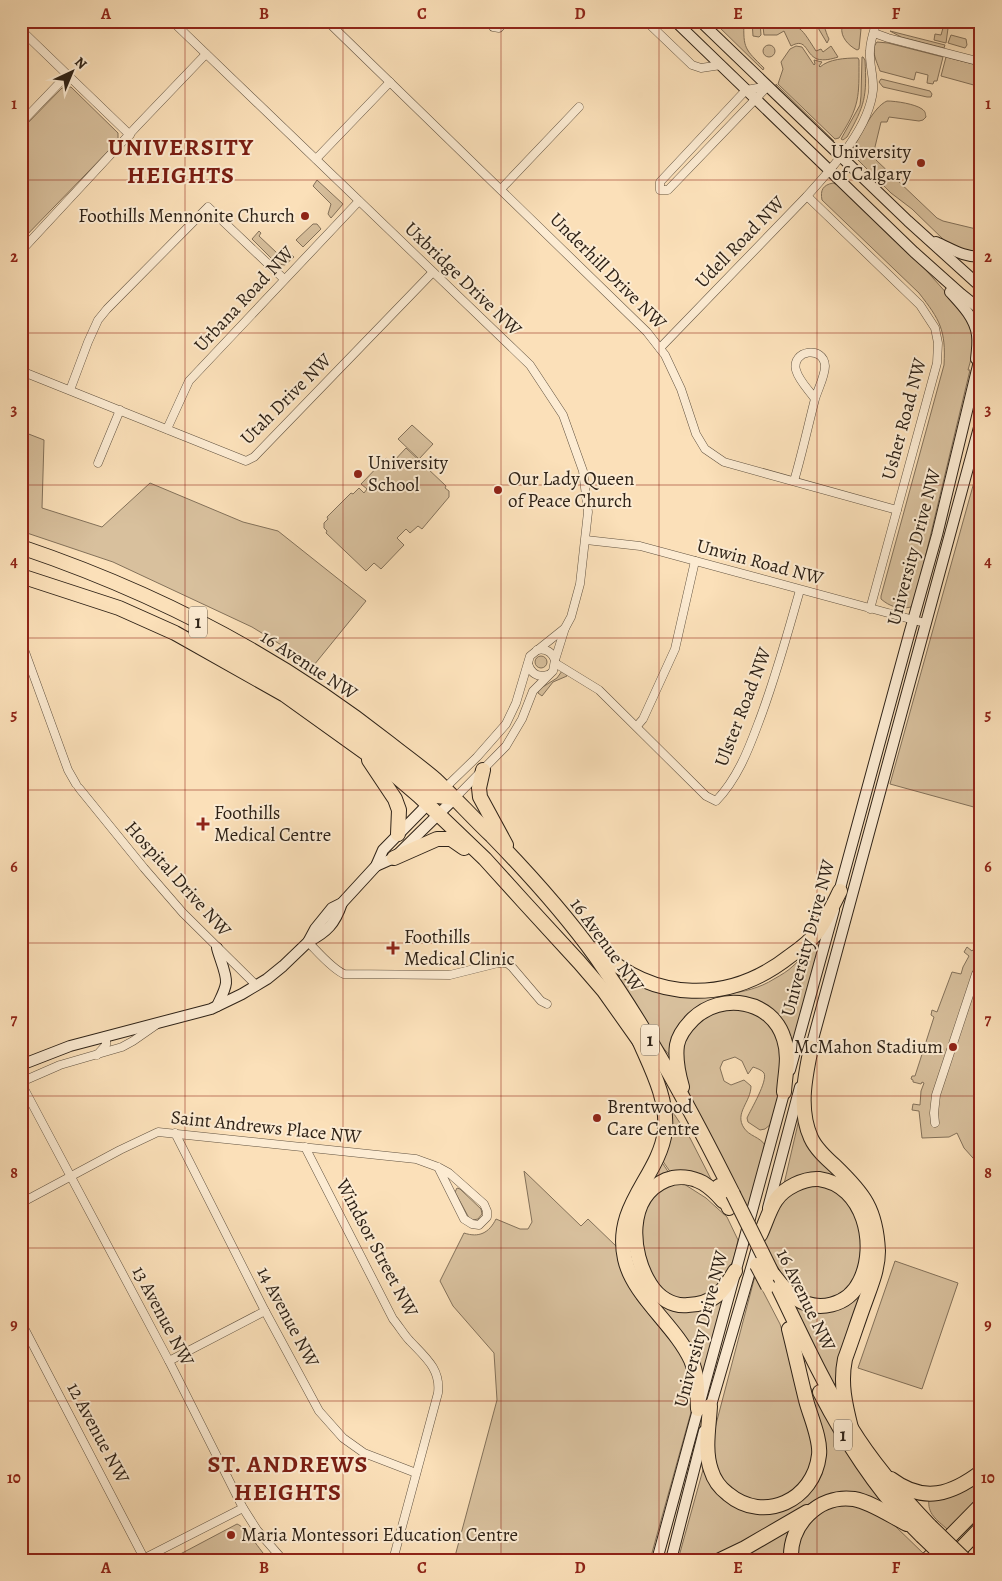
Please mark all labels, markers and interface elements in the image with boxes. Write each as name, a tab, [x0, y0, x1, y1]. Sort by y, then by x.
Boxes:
text: A	[100, 3, 112, 25]
text: B	[259, 3, 269, 25]
text: C	[417, 3, 427, 25]
text: D	[574, 3, 586, 25]
text: E	[733, 3, 743, 25]
text: F	[892, 3, 901, 25]
north arrow	[48, 48, 98, 98]
text: N	[70, 53, 91, 73]
text: 1	[11, 93, 17, 115]
text: 1	[985, 93, 991, 115]
district label: UNIVERSITY HEIGHTS	[108, 131, 254, 191]
place label: University of Calgary	[831, 139, 912, 187]
marker: University of Calgary	[915, 157, 927, 169]
street label: Udell Road NW	[689, 190, 791, 294]
place label: Foothills Mennonite Church	[78, 203, 295, 229]
street label: Underhill Drive NW	[544, 207, 672, 335]
marker: Foothills Mennonite Church	[299, 210, 311, 222]
street label: Uxbridge Drive NW	[399, 216, 528, 342]
street label: Urbana Road NW	[188, 240, 300, 358]
text: 2	[10, 246, 18, 268]
text: 2	[984, 246, 992, 268]
street label: Utah Drive NW	[234, 347, 338, 451]
street label: Usher Road NW	[875, 355, 933, 483]
text: 3	[11, 399, 18, 421]
text: 3	[985, 399, 992, 421]
place label: University School	[368, 450, 449, 498]
street label: University Drive NW	[881, 465, 948, 628]
place label: Our Lady Queen of Peace Church	[508, 466, 634, 514]
marker: University School	[352, 468, 364, 480]
marker: Our Lady Queen of Peace Church	[492, 484, 504, 496]
street label: Unwin Road NW	[694, 533, 827, 591]
text: 4	[10, 551, 18, 573]
text: 4	[984, 551, 992, 573]
road number: 1	[189, 606, 207, 638]
street label: 16 Avenue NW	[255, 624, 363, 706]
street label: Ulster Road NW	[708, 643, 778, 770]
text: 5	[11, 704, 18, 726]
text: 5	[985, 704, 992, 726]
place label: Foothills Medical Centre	[214, 800, 331, 848]
street label: Hospital Drive NW	[119, 815, 237, 943]
marker: Foothills Medical Centre	[196, 817, 210, 831]
text: 6	[10, 856, 18, 878]
street label: University Drive NW	[775, 856, 842, 1019]
text: 6	[984, 856, 992, 878]
street label: 16 Avenue NW	[564, 893, 650, 998]
place label: Foothills Medical Clinic	[404, 924, 515, 972]
marker: Foothills Medical Clinic	[386, 941, 400, 955]
text: 7	[11, 1009, 18, 1031]
text: 7	[985, 1009, 992, 1031]
road number: 1	[641, 1024, 659, 1056]
place label: McMahon Stadium	[794, 1034, 943, 1060]
marker: McMahon Stadium	[947, 1041, 959, 1053]
place label: Brentwood Care Centre	[607, 1094, 699, 1142]
street label: Saint Andrews Place NW	[169, 1104, 363, 1150]
marker: Brentwood Care Centre	[591, 1112, 603, 1124]
text: 8	[10, 1162, 18, 1184]
text: 8	[984, 1162, 992, 1184]
street label: Windsor Street NW	[329, 1174, 425, 1322]
street label: 16 Avenue NW	[770, 1245, 842, 1356]
street label: University Drive NW	[668, 1247, 735, 1410]
street label: 13 Avenue NW	[126, 1261, 200, 1371]
street label: 14 Avenue NW	[251, 1262, 326, 1372]
text: 9	[10, 1314, 18, 1336]
text: 9	[984, 1314, 992, 1336]
street label: 12 Avenue NW	[60, 1378, 136, 1488]
road number: 1	[834, 1420, 852, 1450]
district label: ST. ANDREWS HEIGHTS	[208, 1448, 368, 1508]
text: 10	[7, 1467, 21, 1489]
text: 10	[981, 1467, 995, 1489]
place label: Maria Montessori Education Centre	[241, 1522, 518, 1548]
marker: Maria Montessori Education Centre	[225, 1529, 237, 1541]
text: A	[100, 1557, 112, 1579]
text: B	[259, 1557, 269, 1579]
text: C	[417, 1557, 427, 1579]
text: D	[574, 1557, 586, 1579]
text: E	[733, 1557, 743, 1579]
text: F	[892, 1557, 901, 1579]

